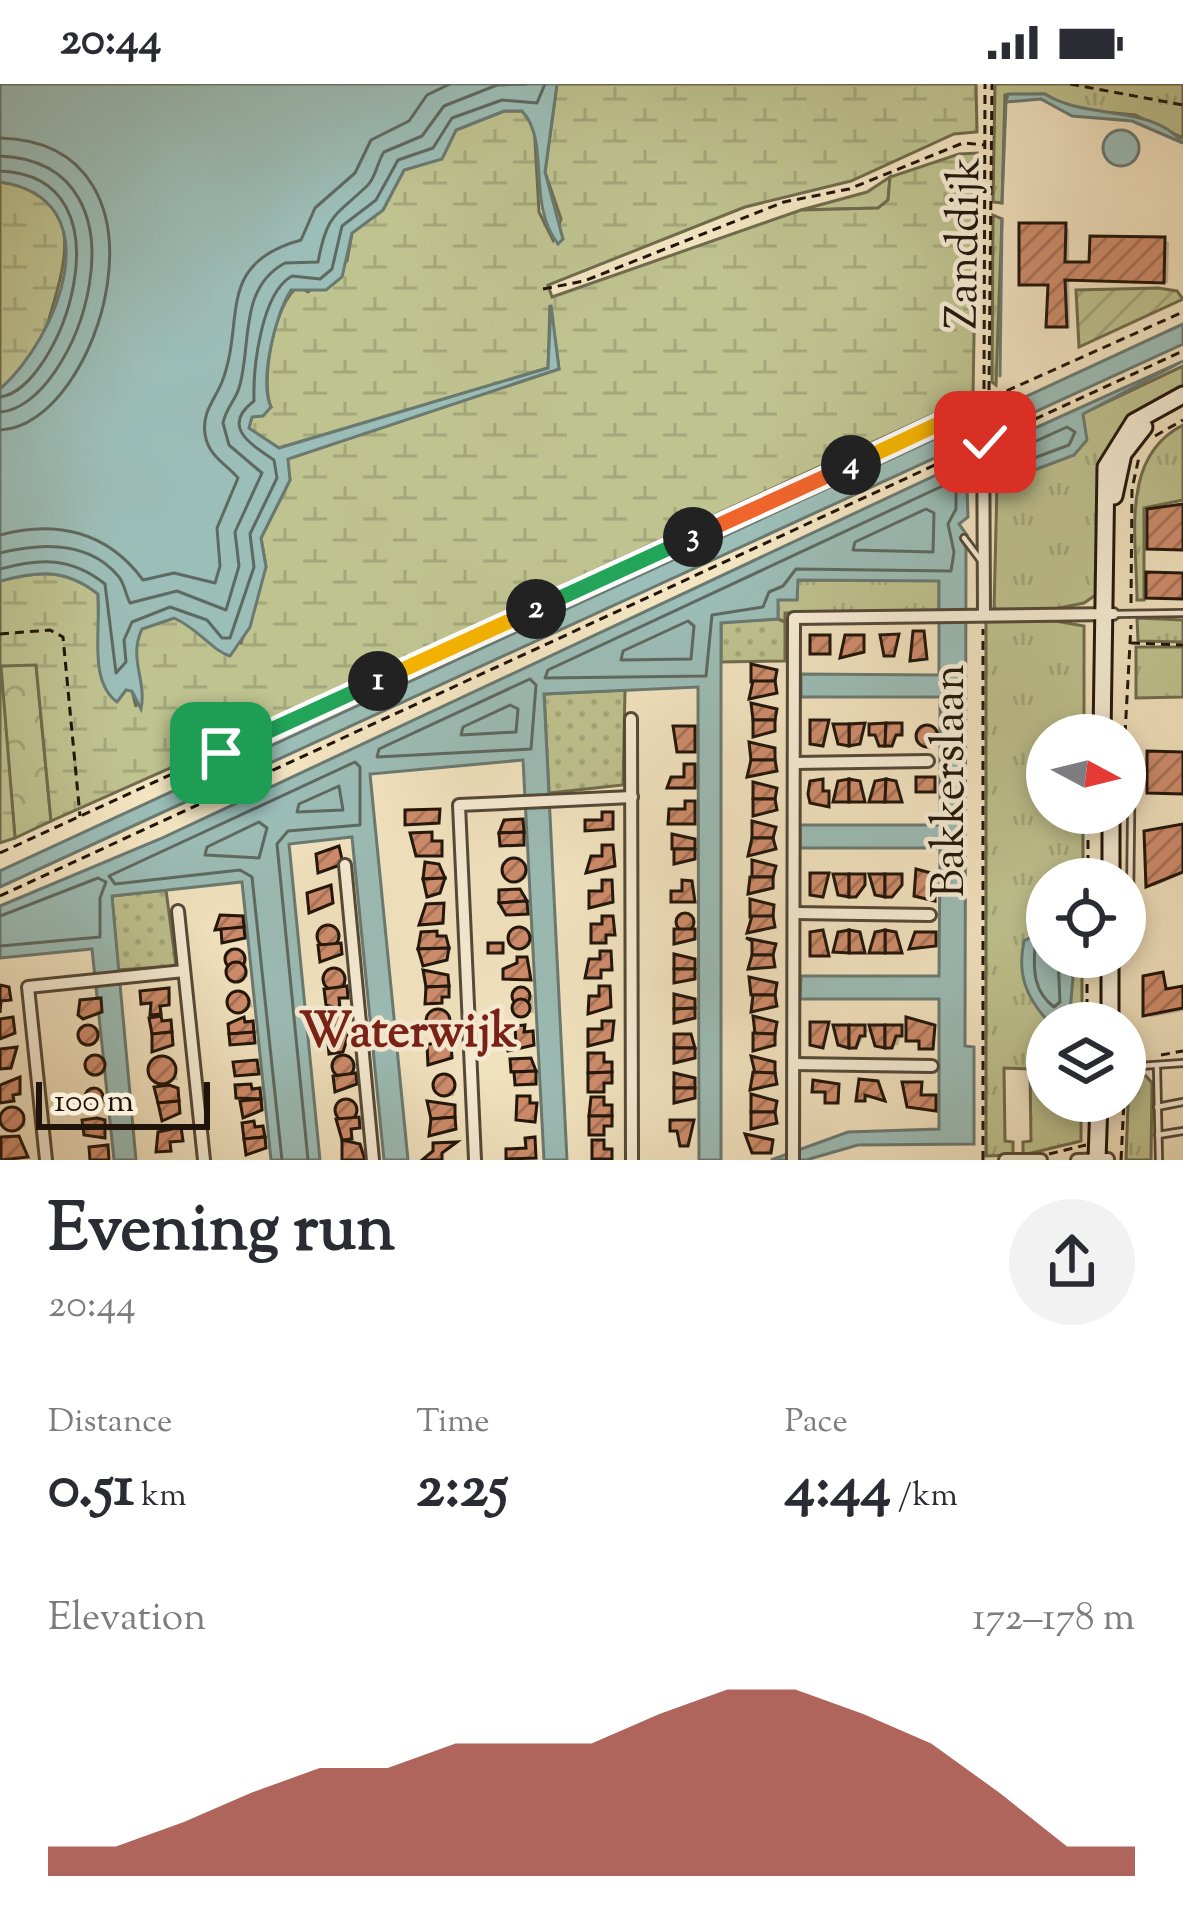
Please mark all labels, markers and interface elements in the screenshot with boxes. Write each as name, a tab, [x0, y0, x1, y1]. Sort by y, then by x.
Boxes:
text: 20:44	[60, 10, 161, 75]
street label: Zanddijk	[933, 156, 1000, 330]
pin	[934, 391, 1036, 493]
icon: check	[952, 409, 1018, 475]
pin: 4	[821, 435, 881, 495]
text: 4	[843, 441, 859, 489]
pin: 3	[663, 507, 723, 567]
text: 3	[686, 513, 700, 561]
pin: 2	[506, 579, 566, 639]
text: 2	[528, 585, 544, 633]
pin: 1	[348, 651, 408, 711]
text: 1	[372, 657, 384, 705]
street label: Bakkerslaan	[920, 664, 985, 898]
pin	[170, 702, 272, 804]
north arrow	[1026, 714, 1146, 834]
map controls	[1026, 714, 1146, 1122]
icon: arrive	[188, 720, 254, 786]
button: locate	[1026, 858, 1146, 978]
district label: Waterwijk	[299, 1000, 518, 1069]
button: layers	[1026, 1002, 1146, 1122]
scale bar	[36, 1076, 210, 1129]
text: 100 m	[54, 1079, 134, 1127]
text: Evening run	[48, 1186, 395, 1281]
button: share	[1009, 1199, 1135, 1325]
text: 20:44	[48, 1279, 136, 1335]
text: Distance	[48, 1399, 172, 1447]
text: Time	[416, 1399, 490, 1447]
text: Pace	[785, 1399, 848, 1447]
text: 0.51	[48, 1447, 134, 1534]
text: 2:25	[416, 1447, 509, 1534]
text: 4:44	[785, 1447, 891, 1534]
text: km	[134, 1473, 186, 1521]
text: /km	[891, 1473, 958, 1521]
text: Elevation	[48, 1592, 206, 1648]
text: 172–178 m	[972, 1592, 1135, 1648]

